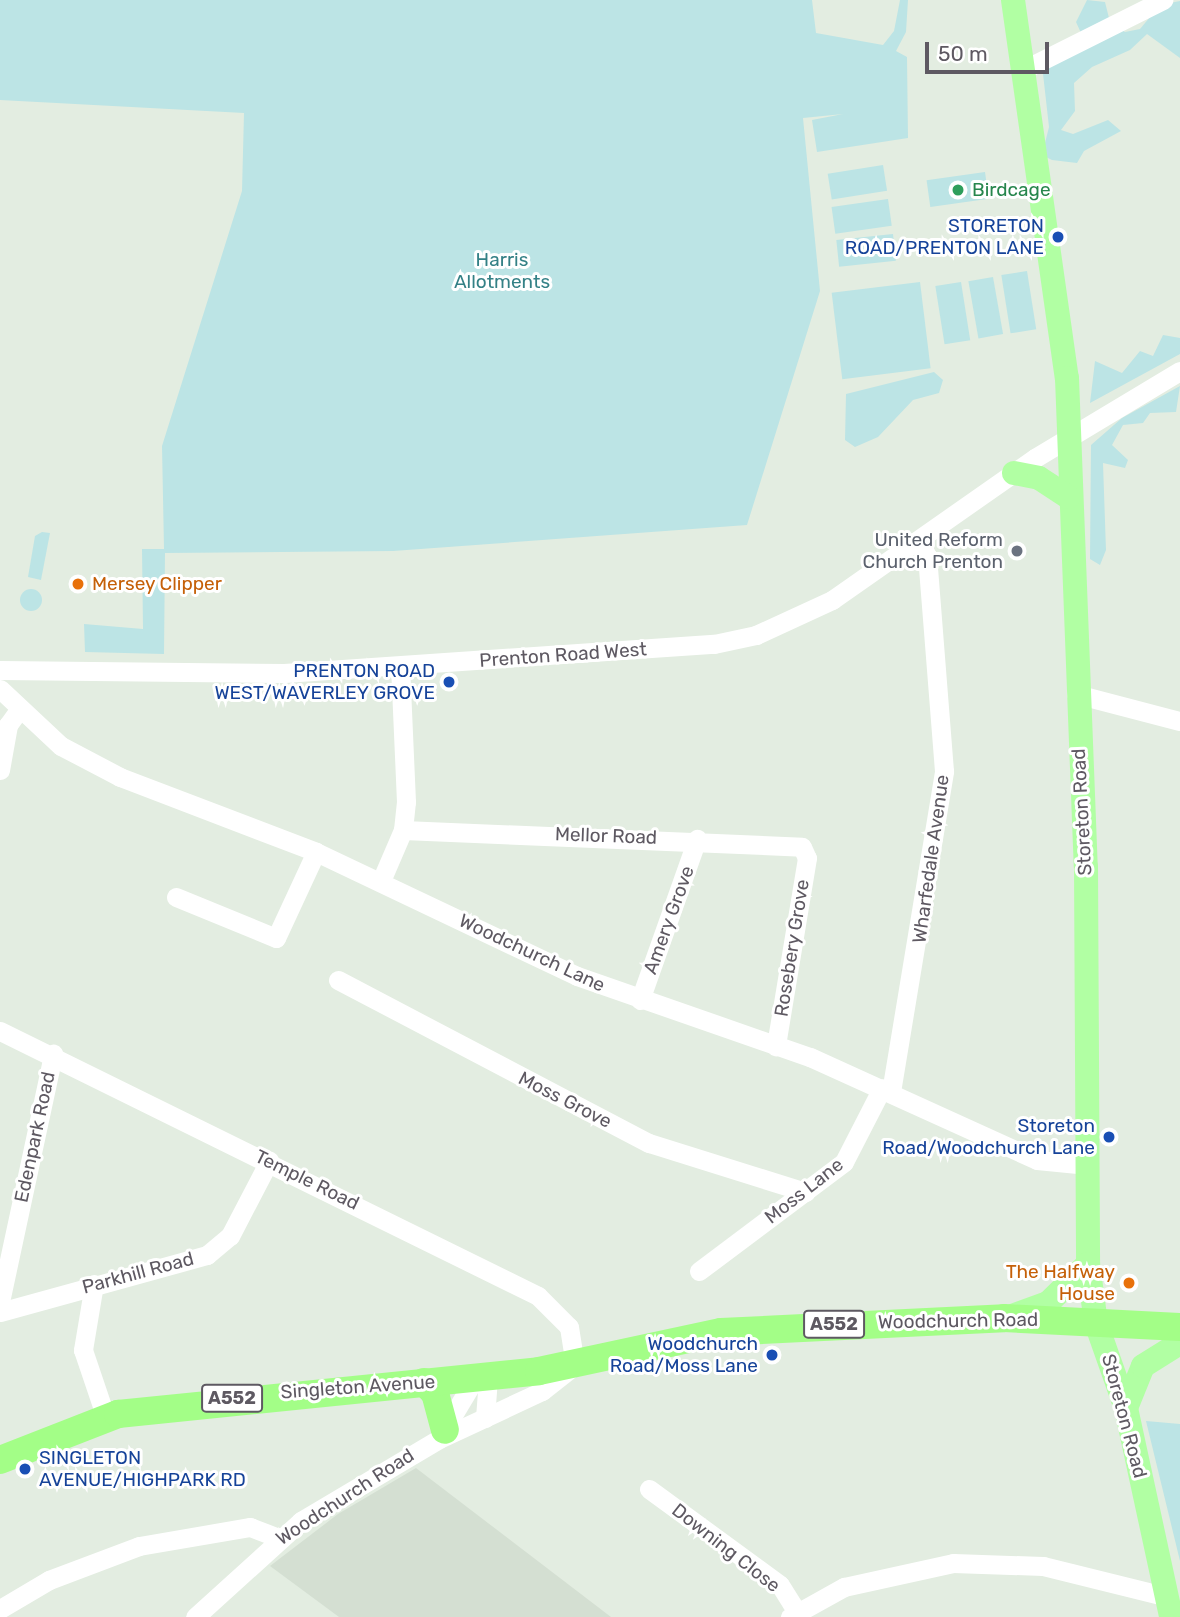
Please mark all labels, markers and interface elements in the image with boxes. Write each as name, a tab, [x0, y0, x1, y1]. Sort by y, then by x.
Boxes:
scale bar	[928, 28, 1052, 72]
text: 50 m	[938, 41, 988, 66]
place label: Birdcage	[972, 179, 1051, 201]
marker: Birdcage	[950, 182, 966, 198]
place label: STORETON ROAD/PRENTON LANE	[845, 215, 1044, 259]
marker: STORETON ROAD/PRENTON LANE	[1050, 229, 1066, 245]
park label: Harris Allotments	[454, 249, 550, 293]
place label: United Reform Church Prenton	[862, 529, 1003, 573]
marker: United Reform Church Prenton	[1009, 543, 1025, 559]
place label: Mersey Clipper	[92, 573, 222, 595]
marker: Mersey Clipper	[70, 576, 86, 592]
street label: Prenton Road West	[478, 638, 648, 672]
place label: PRENTON ROAD WEST/WAVERLEY GROVE	[214, 660, 435, 704]
marker: PRENTON ROAD WEST/WAVERLEY GROVE	[441, 674, 457, 690]
street label: Storeton Road	[1067, 748, 1097, 876]
street label: Wharfedale Avenue	[908, 773, 954, 945]
street label: Mellor Road	[554, 823, 658, 849]
street label: Amery Grove	[639, 863, 699, 977]
street label: Rosebery Grove	[770, 877, 814, 1019]
street label: Woodchurch Lane	[455, 909, 609, 997]
street label: Moss Grove	[515, 1067, 615, 1133]
street label: Edenpark Road	[10, 1069, 60, 1205]
place label: Storeton Road/Woodchurch Lane	[882, 1115, 1095, 1159]
marker: Storeton Road/Woodchurch Lane	[1101, 1129, 1117, 1145]
street label: Temple Road	[251, 1145, 363, 1215]
street label: Moss Lane	[760, 1153, 848, 1229]
street label: Parkhill Road	[80, 1247, 196, 1299]
place label: The Halfway House	[1006, 1261, 1115, 1305]
marker: The Halfway House	[1121, 1275, 1137, 1291]
street label: Woodchurch Road	[878, 1308, 1038, 1334]
road number: A552	[802, 1310, 866, 1338]
place label: Woodchurch Road/Moss Lane	[610, 1333, 758, 1377]
marker: Woodchurch Road/Moss Lane	[764, 1347, 780, 1363]
street label: Storeton Road	[1097, 1352, 1151, 1480]
street label: Singleton Avenue	[280, 1370, 436, 1404]
road number: A552	[201, 1384, 264, 1413]
street label: Woodchurch Road	[272, 1444, 418, 1550]
place label: SINGLETON AVENUE/HIGHPARK RD	[39, 1447, 246, 1491]
marker: SINGLETON AVENUE/HIGHPARK RD	[17, 1461, 33, 1477]
street label: Downing Close	[667, 1499, 785, 1597]

